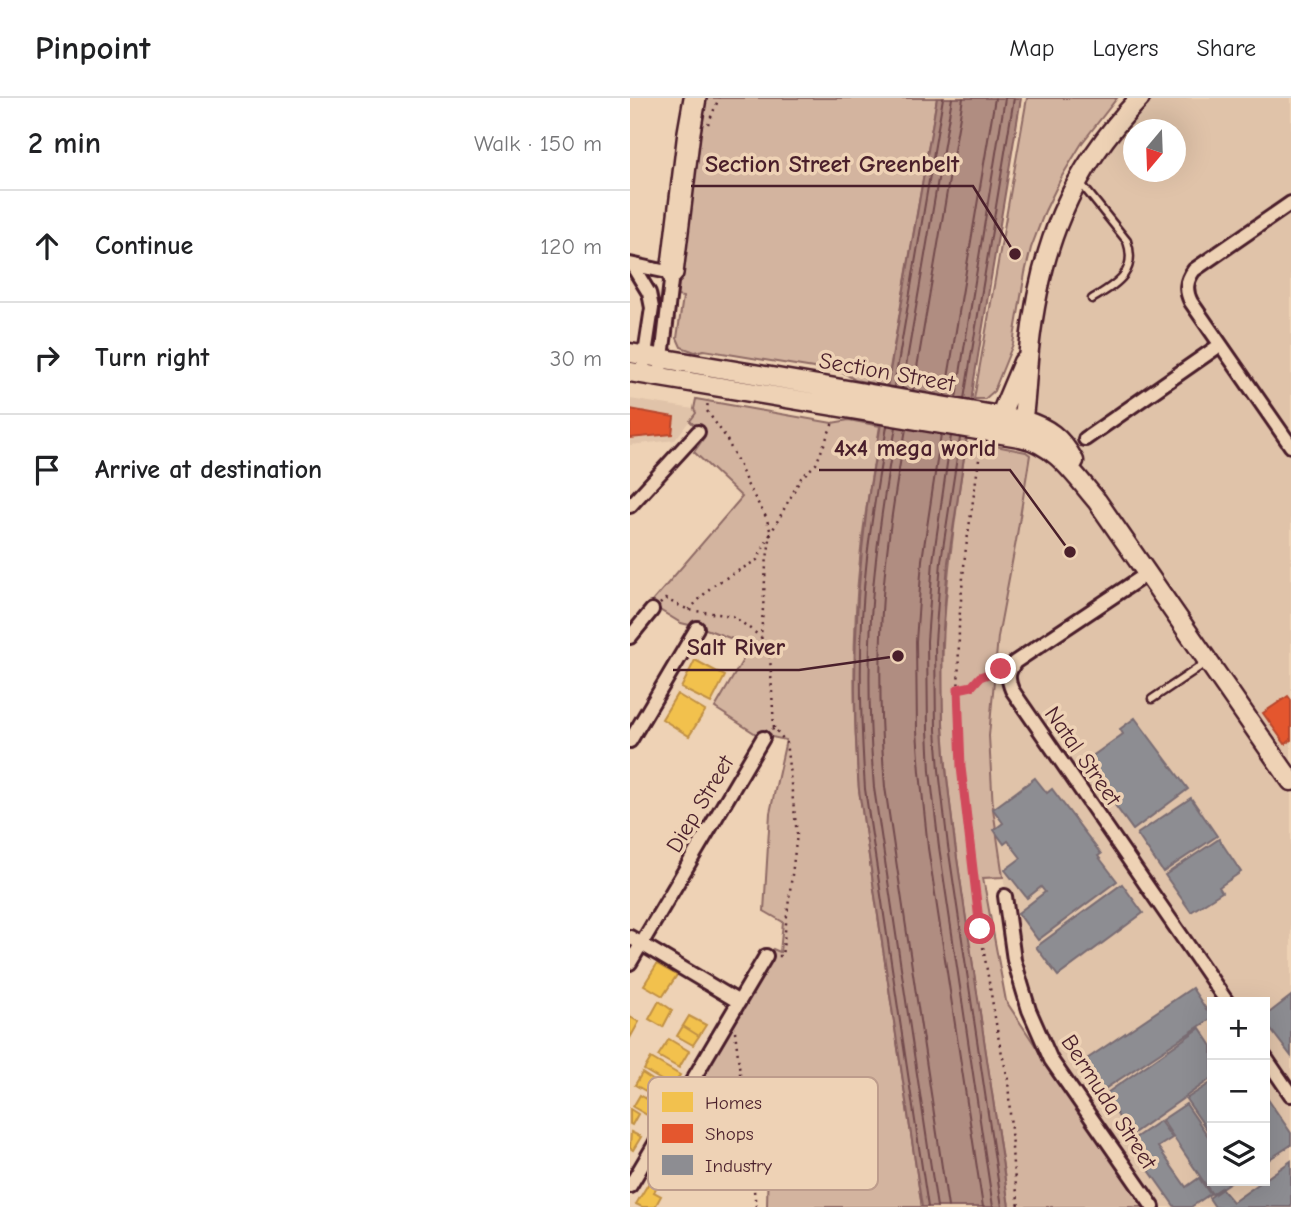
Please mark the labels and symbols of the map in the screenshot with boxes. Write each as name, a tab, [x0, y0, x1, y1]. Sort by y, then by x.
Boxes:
north arrow	[1123, 119, 1186, 182]
callout: Section Street Greenbelt	[691, 141, 973, 186]
text: Section Street Greenbelt	[705, 150, 960, 178]
street label: Section Street	[817, 347, 958, 397]
callout: 4x4 mega world	[819, 425, 1010, 470]
text: 4x4 mega world	[834, 434, 996, 462]
callout: Salt River	[673, 625, 799, 670]
text: Salt River	[687, 633, 786, 661]
route end	[985, 653, 1016, 684]
street label: Natal Street	[1039, 701, 1128, 812]
street label: Diep Street	[660, 749, 740, 858]
route start	[964, 913, 995, 944]
street label: Bermuda Street	[1055, 1030, 1163, 1176]
legend	[648, 1077, 878, 1190]
text: Homes	[705, 1092, 762, 1114]
text: Shops	[705, 1123, 754, 1145]
text: Industry	[705, 1155, 773, 1177]

